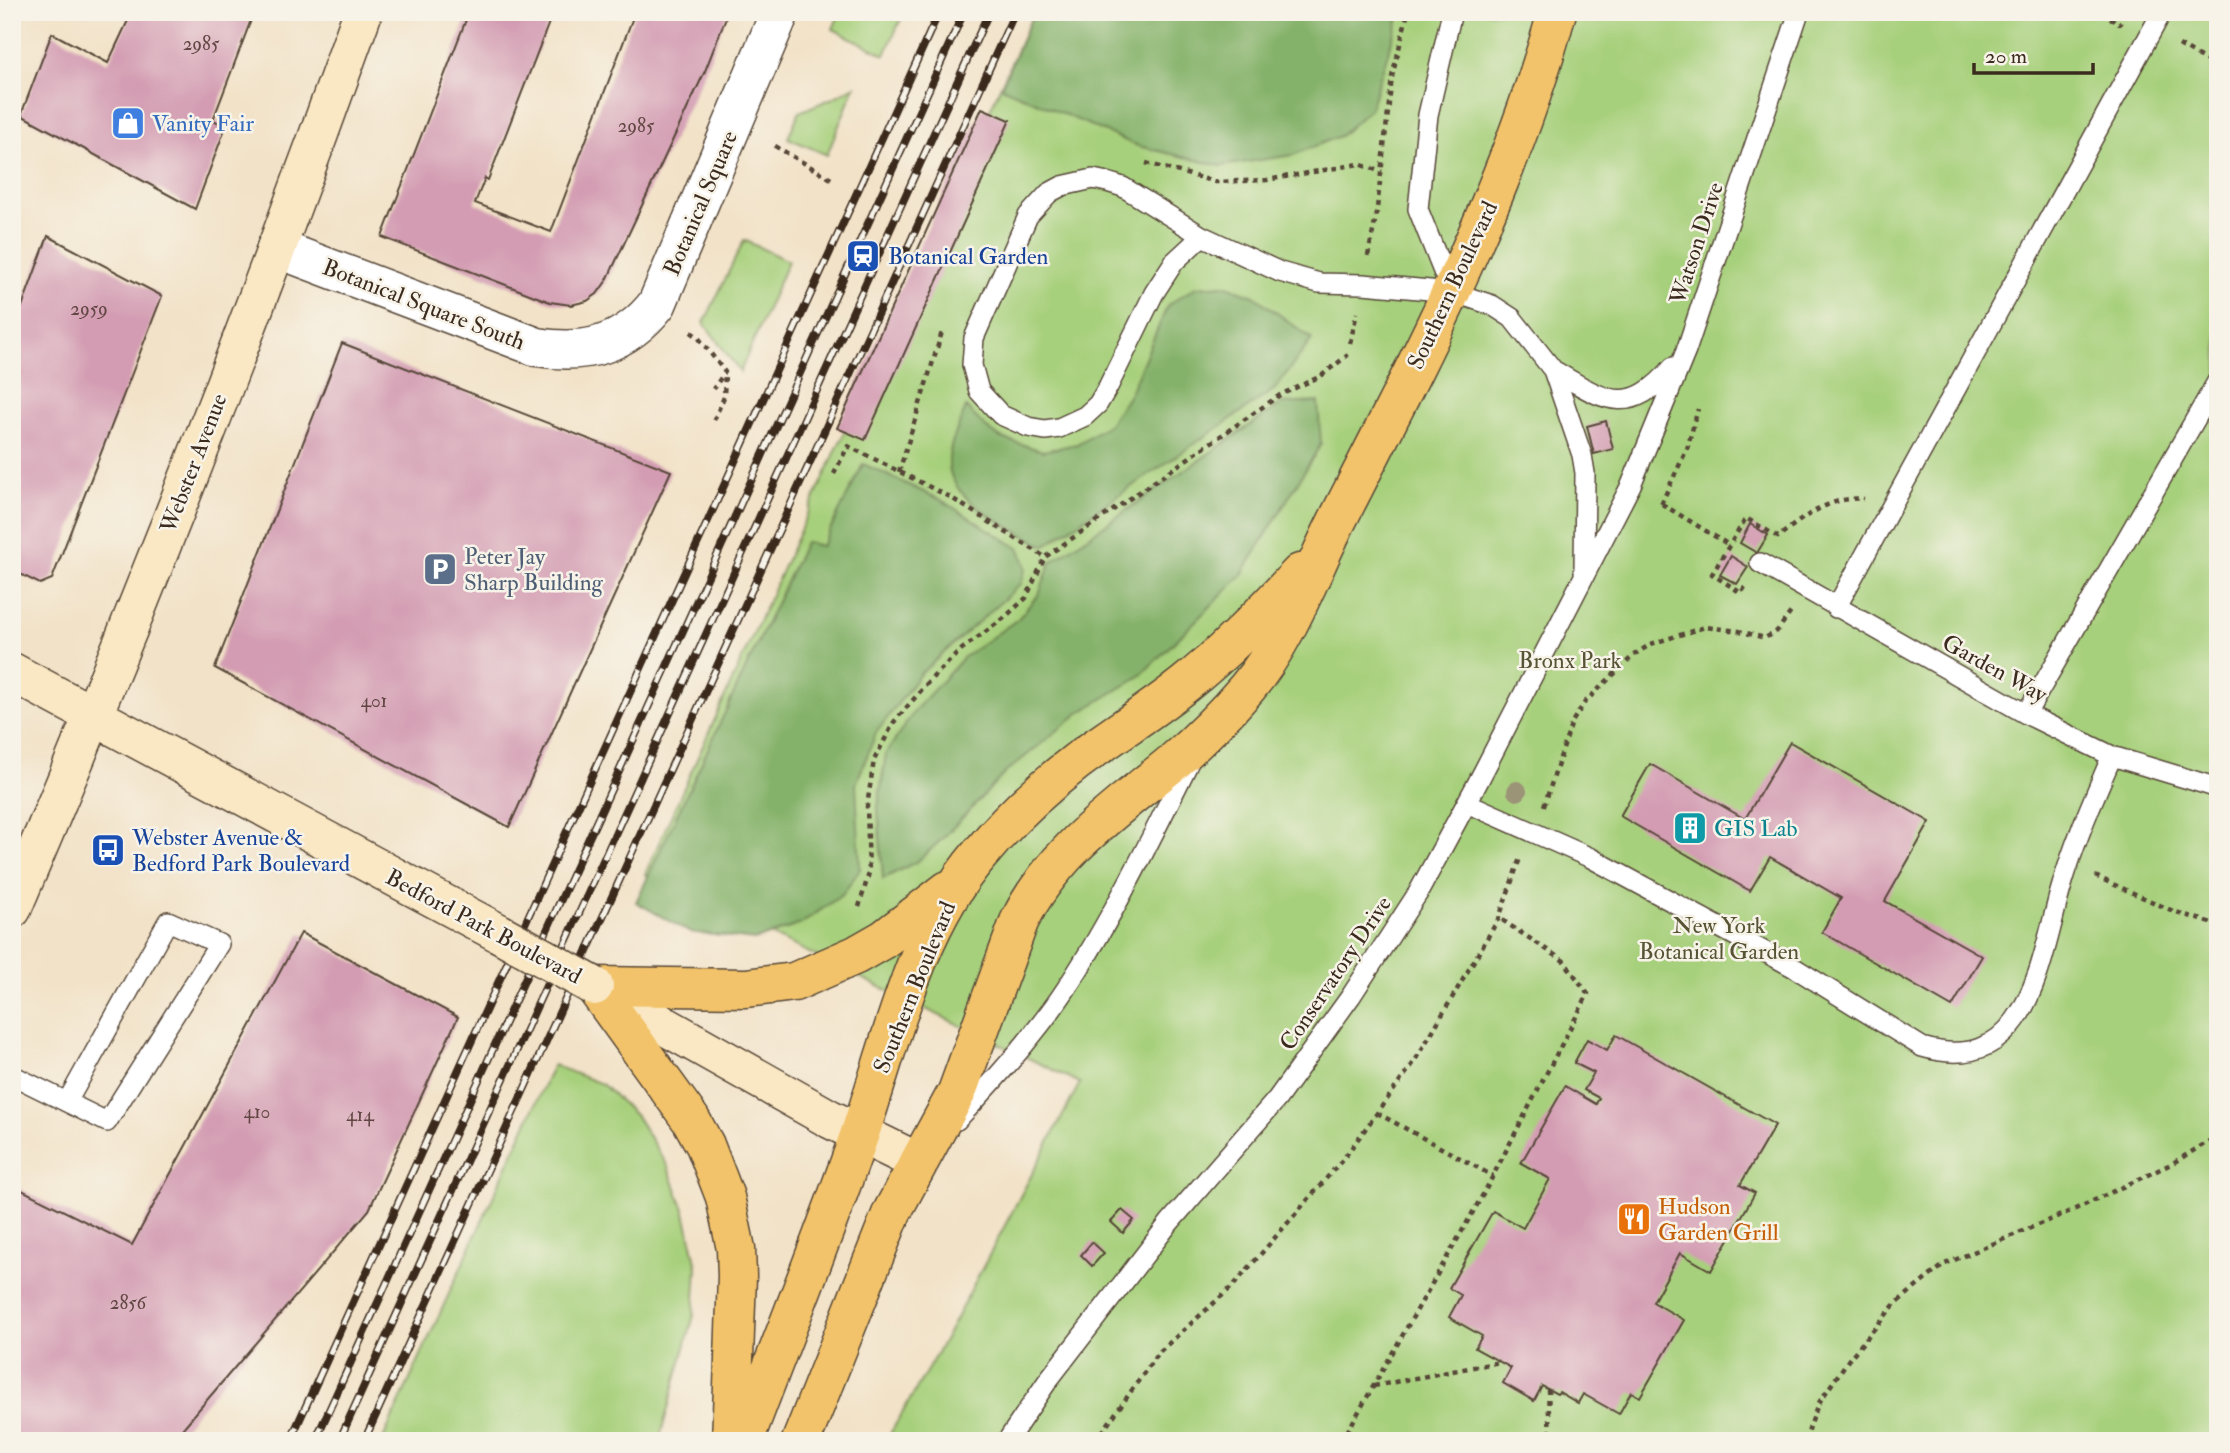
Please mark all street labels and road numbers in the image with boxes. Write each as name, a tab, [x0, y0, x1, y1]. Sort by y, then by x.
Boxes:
street label: Botanical Square	[657, 126, 744, 280]
street label: Watson Drive	[1663, 178, 1730, 309]
street label: Southern Boulevard	[1401, 196, 1504, 374]
street label: Botanical Square South	[318, 252, 529, 356]
street label: Webster Avenue	[153, 389, 234, 538]
street label: Garden Way	[1937, 628, 2053, 710]
street label: Bedford Park Boulevard	[381, 862, 587, 990]
street label: Conservatory Drive	[1273, 890, 1398, 1056]
street label: Southern Boulevard	[867, 897, 962, 1077]

